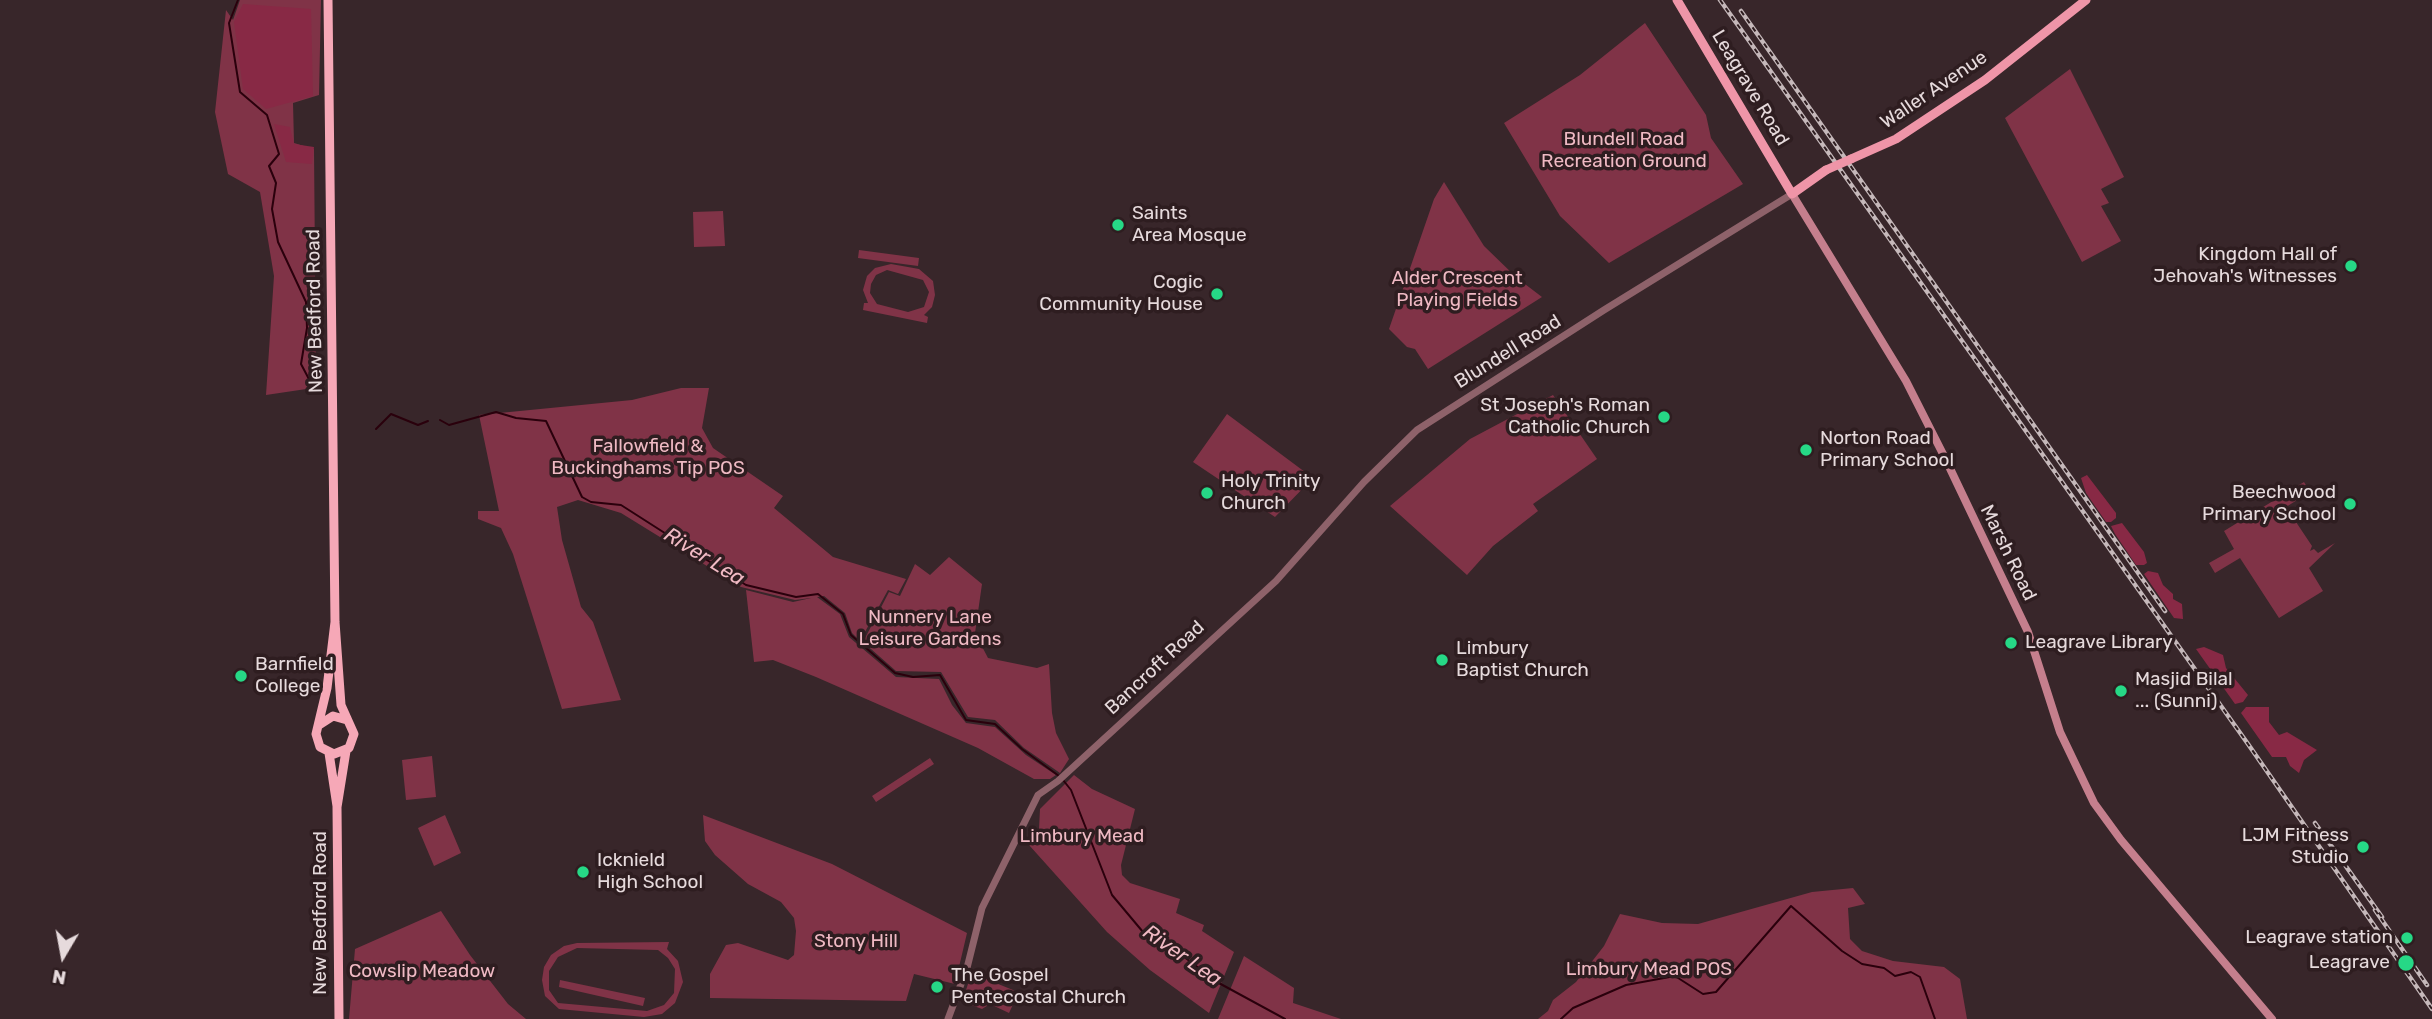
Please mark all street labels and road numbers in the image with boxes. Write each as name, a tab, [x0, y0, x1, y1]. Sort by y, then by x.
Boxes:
street label: Leagrave Road	[1707, 26, 1793, 150]
street label: Waller Avenue	[1876, 46, 1992, 134]
street label: New Bedford Road	[302, 229, 328, 393]
street label: Blundell Road	[1451, 310, 1565, 394]
street label: Marsh Road	[1975, 501, 2041, 605]
street label: Bancroft Road	[1101, 616, 1209, 720]
street label: New Bedford Road	[310, 831, 332, 995]

